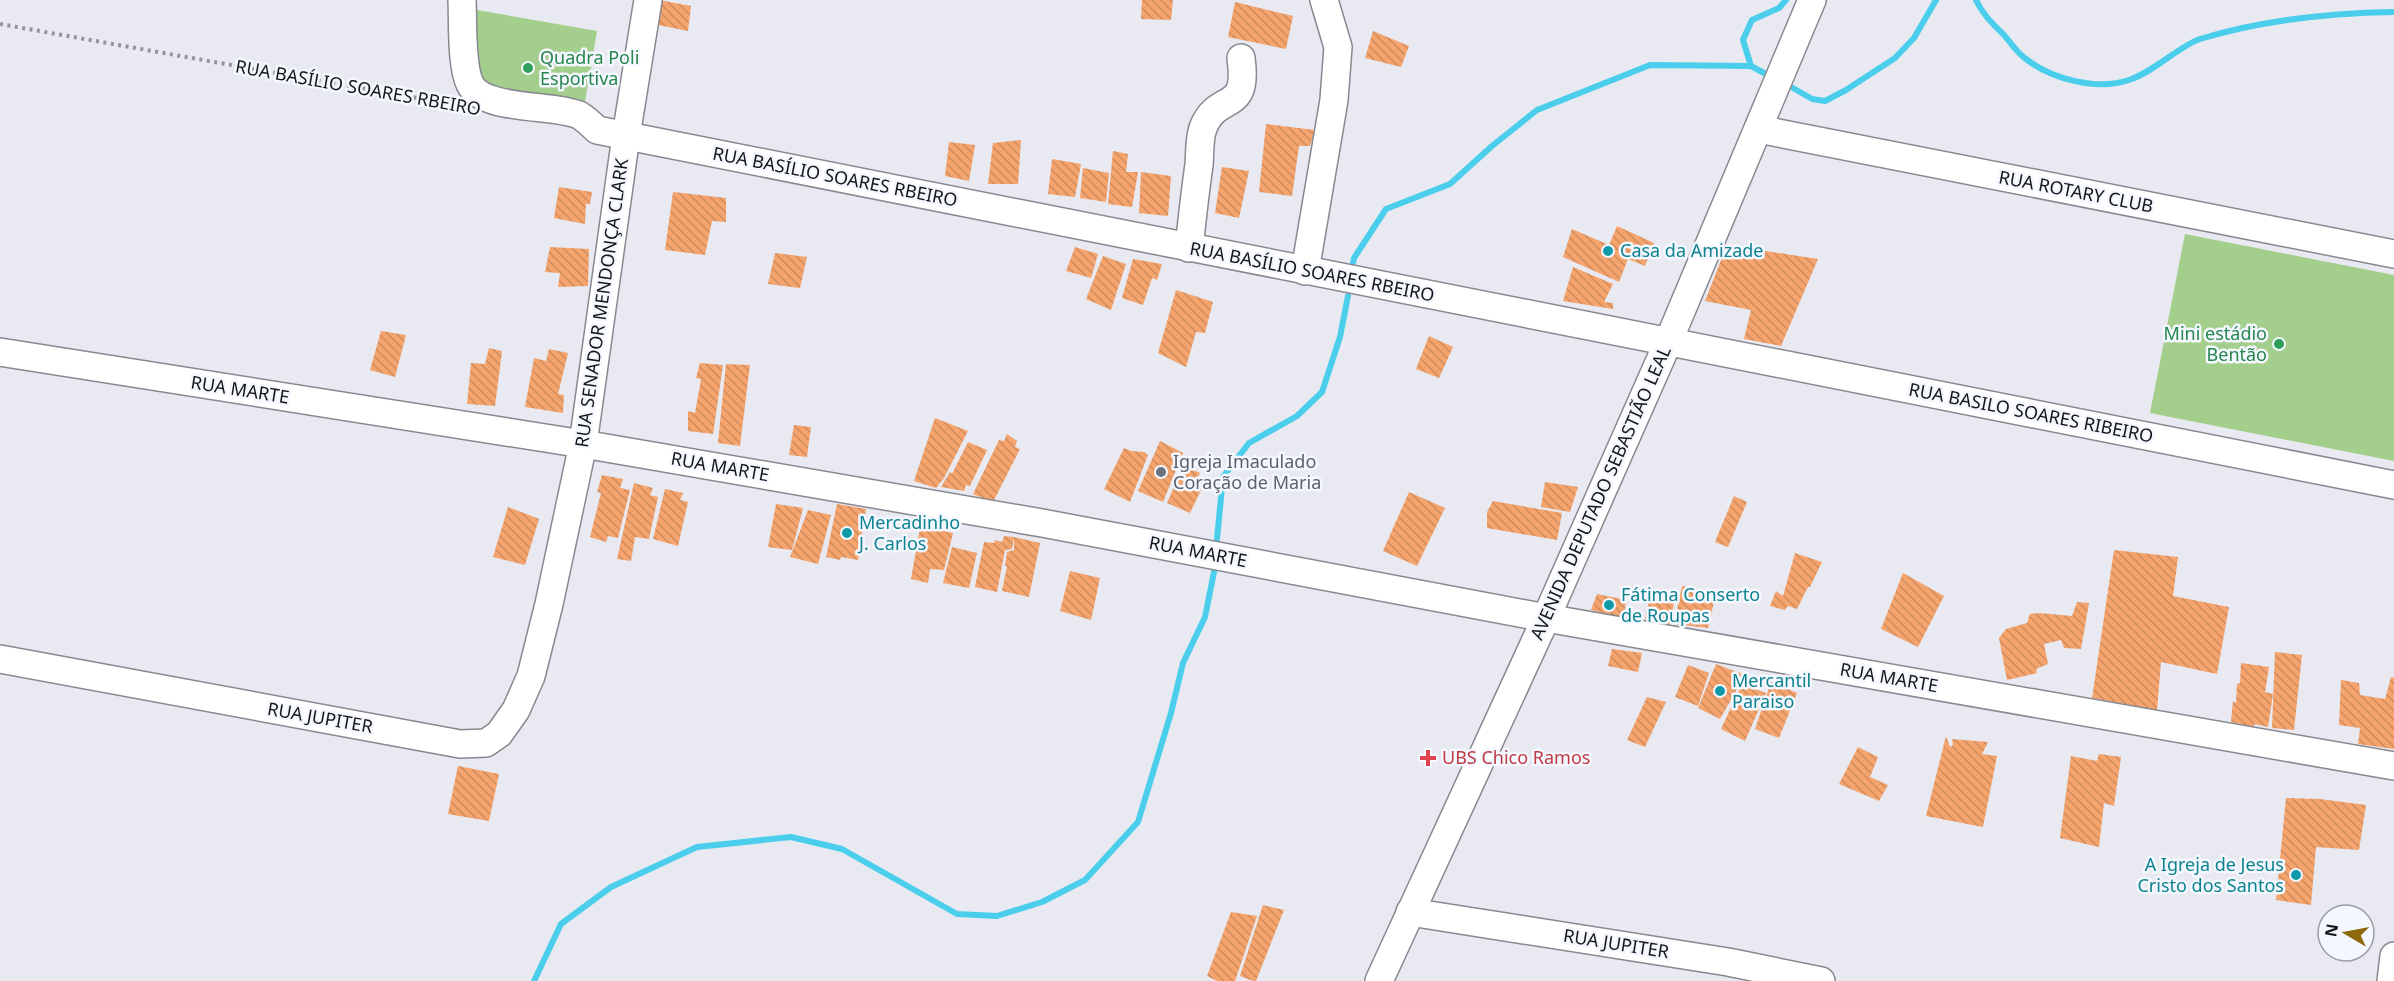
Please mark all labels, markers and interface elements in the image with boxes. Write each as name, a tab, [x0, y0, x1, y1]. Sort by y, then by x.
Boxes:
place label: Quadra Poli Esportiva	[540, 45, 639, 90]
street label: RUA BASÍLIO SOARES RBEIRO	[234, 54, 483, 120]
marker: Quadra Poli Esportiva	[521, 61, 535, 75]
street label: RUA BASÍLIO SOARES RBEIRO	[711, 140, 960, 212]
street label: RUA SENADOR MENDONÇA CLARK	[569, 156, 633, 449]
street label: RUA ROTARY CLUB	[1997, 164, 2155, 218]
street label: RUA BASÍLIO SOARES RBEIRO	[1188, 235, 1437, 307]
place label: Casa da Amizade	[1620, 238, 1763, 262]
marker: Casa da Amizade	[1601, 244, 1615, 258]
place label: Mini estádio Bentão	[2164, 321, 2267, 366]
marker: Mini estádio Bentão	[2272, 337, 2286, 351]
street label: AVENIDA DEPUTADO SEBASTIÃO LEAL	[1524, 342, 1676, 643]
street label: RUA MARTE	[189, 369, 291, 409]
street label: RUA BASILO SOARES RIBEIRO	[1907, 377, 2155, 448]
street label: RUA MARTE	[669, 446, 771, 486]
place label: Igreja Imaculado Coração de Maria	[1173, 449, 1321, 494]
marker: Igreja Imaculado Coração de Maria	[1154, 465, 1168, 479]
place label: Mercadinho J. Carlos	[857, 510, 960, 555]
marker: Mercadinho J. Carlos	[840, 526, 854, 540]
street label: RUA MARTE	[1147, 530, 1249, 572]
place label: Fátima Conserto de Roupas	[1621, 582, 1760, 627]
marker: Fátima Conserto de Roupas	[1602, 598, 1616, 612]
street label: RUA MARTE	[1838, 657, 1940, 697]
place label: Mercantil Paraiso	[1732, 668, 1811, 713]
marker: Mercantil Paraiso	[1713, 684, 1727, 698]
street label: RUA JUPITER	[266, 696, 375, 738]
place label: UBS Chico Ramos	[1442, 745, 1590, 769]
marker: UBS Chico Ramos	[1419, 749, 1437, 767]
place label: A Igreja de Jesus Cristo dos Santos	[2137, 852, 2284, 897]
marker: A Igreja de Jesus Cristo dos Santos	[2289, 868, 2303, 882]
north arrow	[2316, 903, 2376, 963]
text: N	[2319, 922, 2343, 939]
street label: RUA JUPITER	[1562, 923, 1671, 963]

